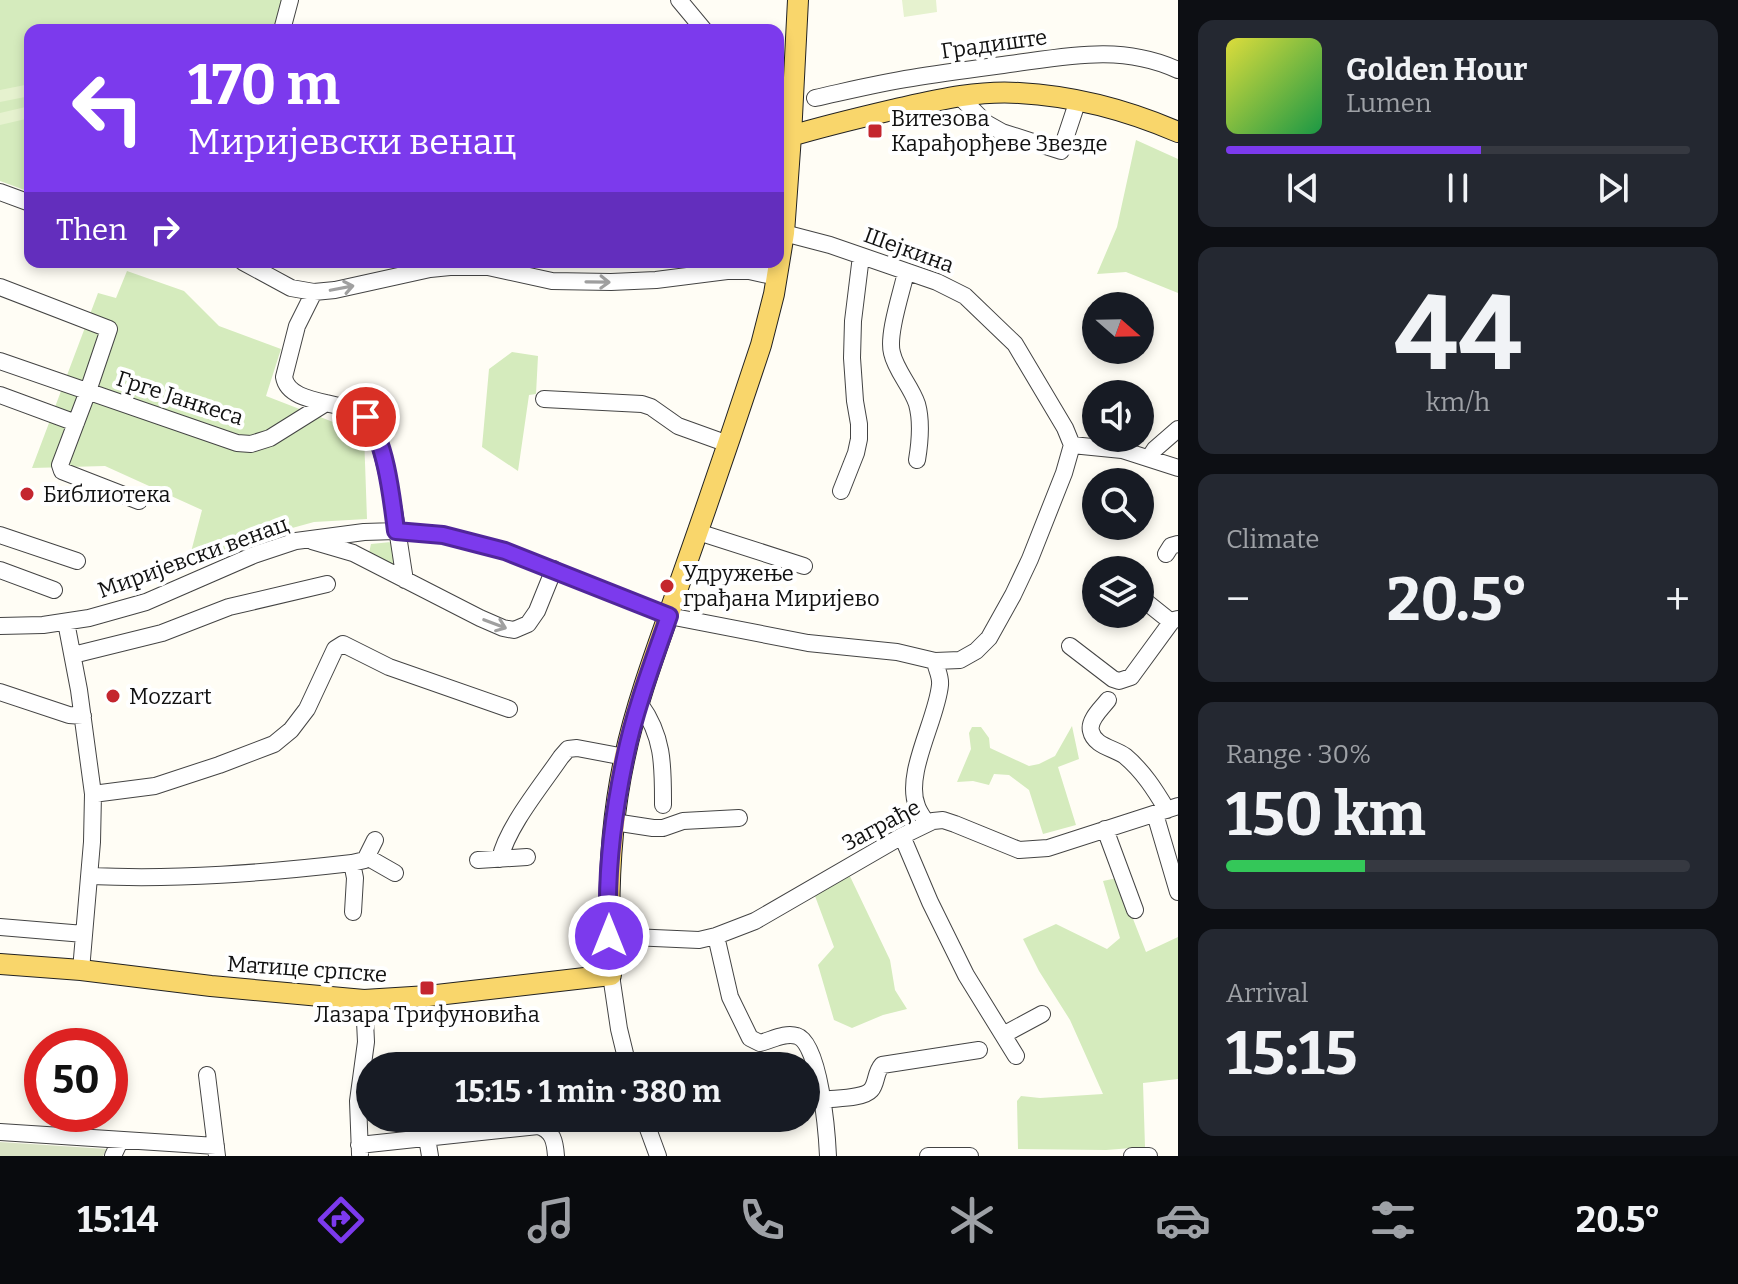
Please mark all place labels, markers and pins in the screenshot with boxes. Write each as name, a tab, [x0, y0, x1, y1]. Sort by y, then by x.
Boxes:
place label: Витезова Карађорђеве Звезде	[891, 105, 1107, 157]
marker: Витезова Карађорђеве Звезде	[866, 122, 884, 140]
pin	[332, 383, 400, 451]
place label: Библиотека	[43, 481, 171, 508]
marker: Библиотека	[18, 485, 36, 503]
place label: Удружење грађана Миријево	[683, 560, 880, 612]
marker: Удружење грађана Миријево	[658, 577, 676, 595]
place label: Mozzart	[129, 683, 212, 710]
marker: Mozzart	[104, 687, 122, 705]
marker: Лазара Трифуновића	[418, 979, 436, 997]
place label: Лазара Трифуновића	[314, 1001, 540, 1028]

